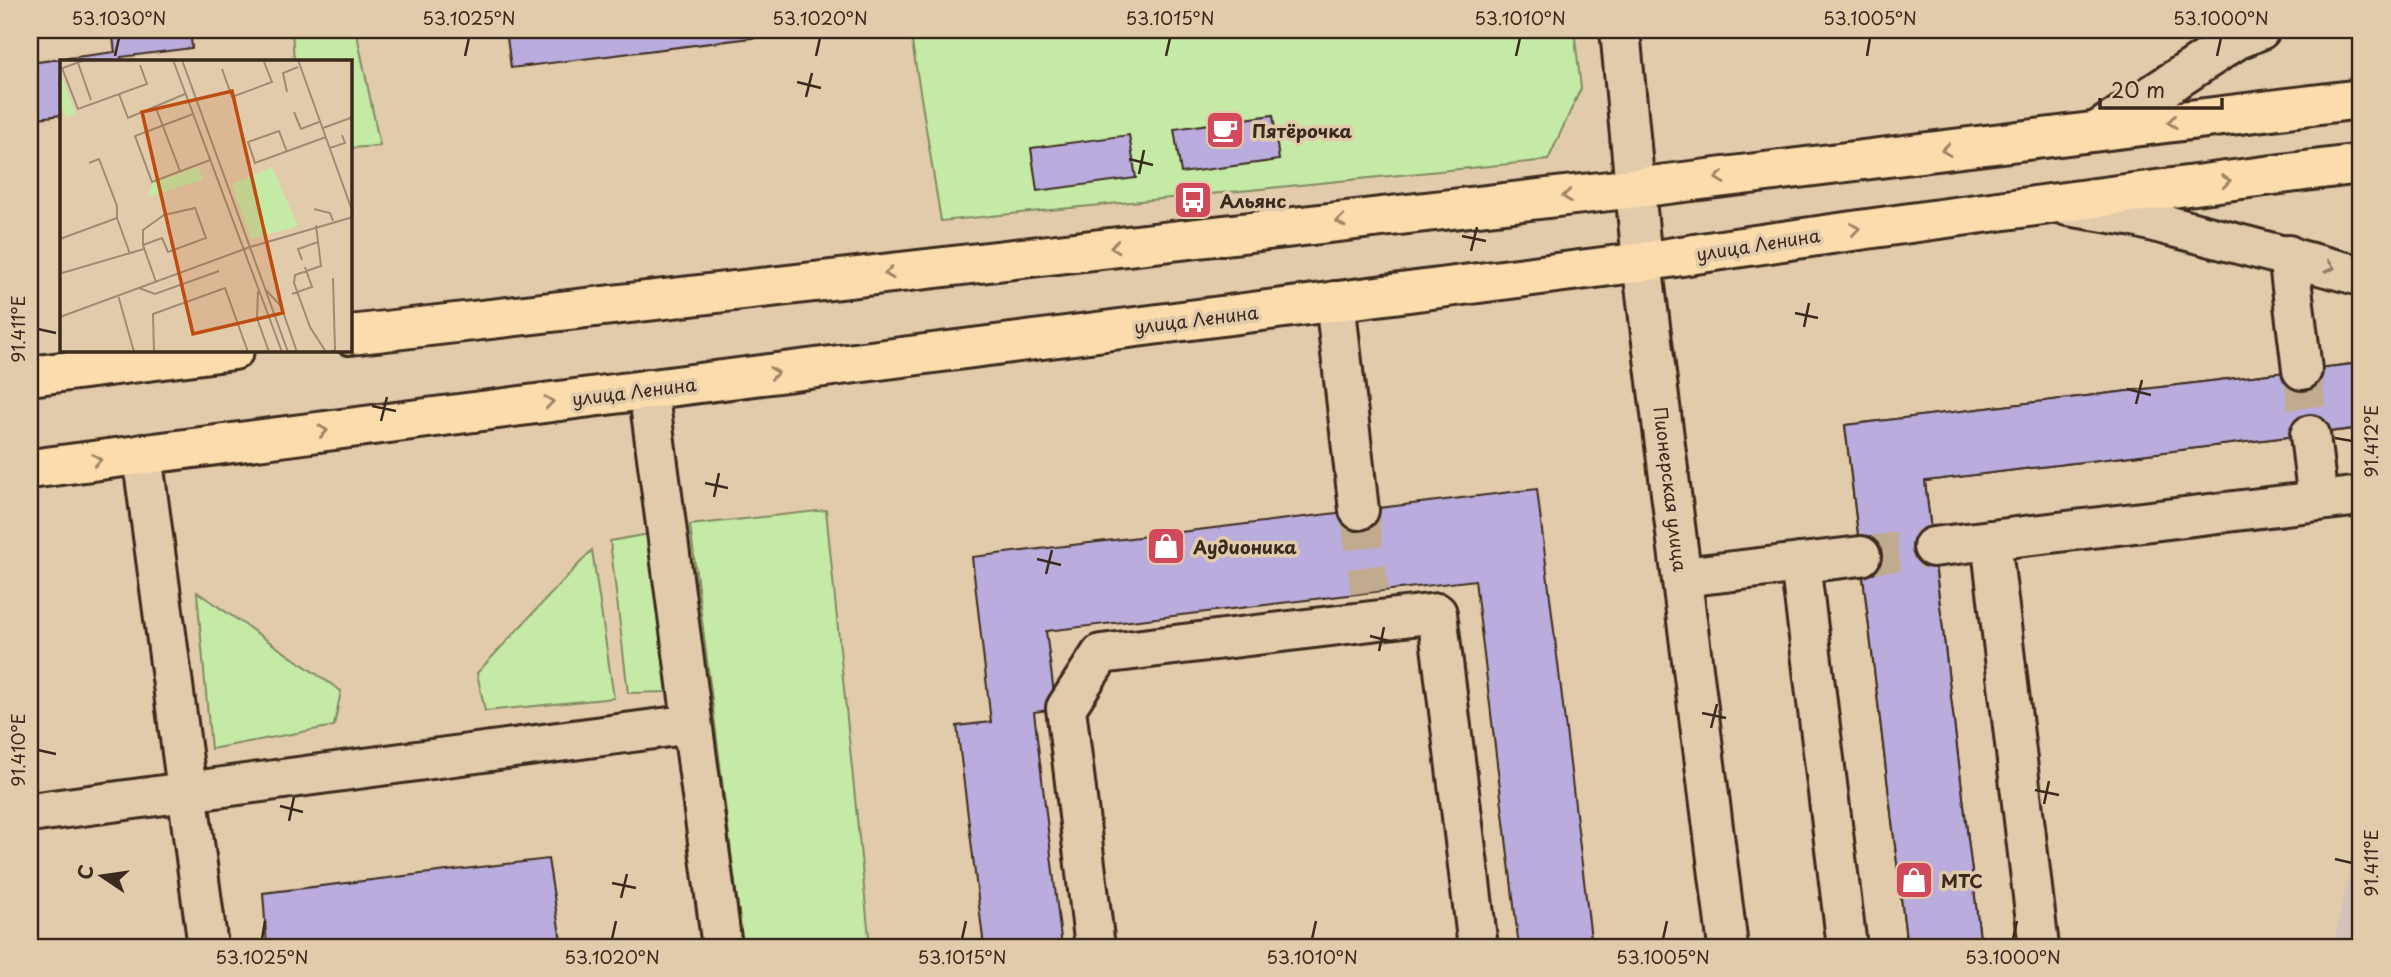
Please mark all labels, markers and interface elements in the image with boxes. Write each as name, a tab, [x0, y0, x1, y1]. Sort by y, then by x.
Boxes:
text: 53.1030°N	[72, 4, 166, 31]
text: 53.1025°N	[422, 4, 516, 31]
text: 53.1020°N	[772, 4, 868, 31]
text: 53.1015°N	[1126, 4, 1214, 31]
text: 53.1010°N	[1474, 4, 1566, 31]
text: 53.1005°N	[1823, 4, 1917, 31]
text: 53.1000°N	[2173, 4, 2269, 31]
inset map	[60, 60, 352, 352]
scale bar	[2100, 66, 2223, 110]
text: 20 m	[2111, 73, 2165, 105]
cafe icon: Пятёрочка	[1204, 109, 1246, 151]
one-way arrow	[2166, 114, 2178, 129]
place label: Пятёрочка	[1252, 117, 1353, 144]
one-way arrow	[1940, 142, 1952, 157]
one-way arrow	[1715, 170, 1726, 185]
one-way arrow	[2221, 173, 2232, 188]
bus stop icon: Альянс	[1172, 179, 1214, 221]
place label: Альянс	[1220, 187, 1287, 214]
one-way arrow	[1561, 188, 1572, 203]
one-way arrow	[1335, 214, 1347, 229]
street label: улица Ленина	[1694, 221, 1822, 267]
one-way arrow	[1849, 222, 1861, 237]
one-way arrow	[1109, 239, 1120, 254]
one-way arrow	[2323, 259, 2335, 273]
one-way arrow	[883, 265, 895, 280]
text: 91.411°E	[4, 295, 31, 363]
street label: улица Ленина	[1132, 298, 1260, 340]
one-way arrow	[769, 366, 780, 381]
street label: улица Ленина	[570, 370, 698, 412]
one-way arrow	[543, 395, 555, 410]
street label: Пионерская улица	[1648, 405, 1695, 574]
text: 91.412°E	[2357, 405, 2384, 477]
one-way arrow	[317, 423, 329, 438]
one-way arrow	[92, 452, 103, 467]
shop icon: Аудионика	[1145, 525, 1187, 567]
place label: Аудионика	[1192, 533, 1297, 560]
text: 91.410°E	[4, 713, 31, 787]
text: 91.411°E	[2357, 829, 2384, 897]
north arrow	[66, 841, 136, 911]
shop icon: МТС	[1893, 859, 1935, 901]
text: С	[69, 862, 100, 882]
place label: МТС	[1941, 867, 1983, 894]
text: 53.1025°N	[215, 943, 309, 970]
text: 53.1020°N	[564, 943, 660, 970]
text: 53.1015°N	[918, 943, 1006, 970]
text: 53.1010°N	[1266, 943, 1358, 970]
text: 53.1005°N	[1616, 943, 1710, 970]
text: 53.1000°N	[1965, 943, 2061, 970]

